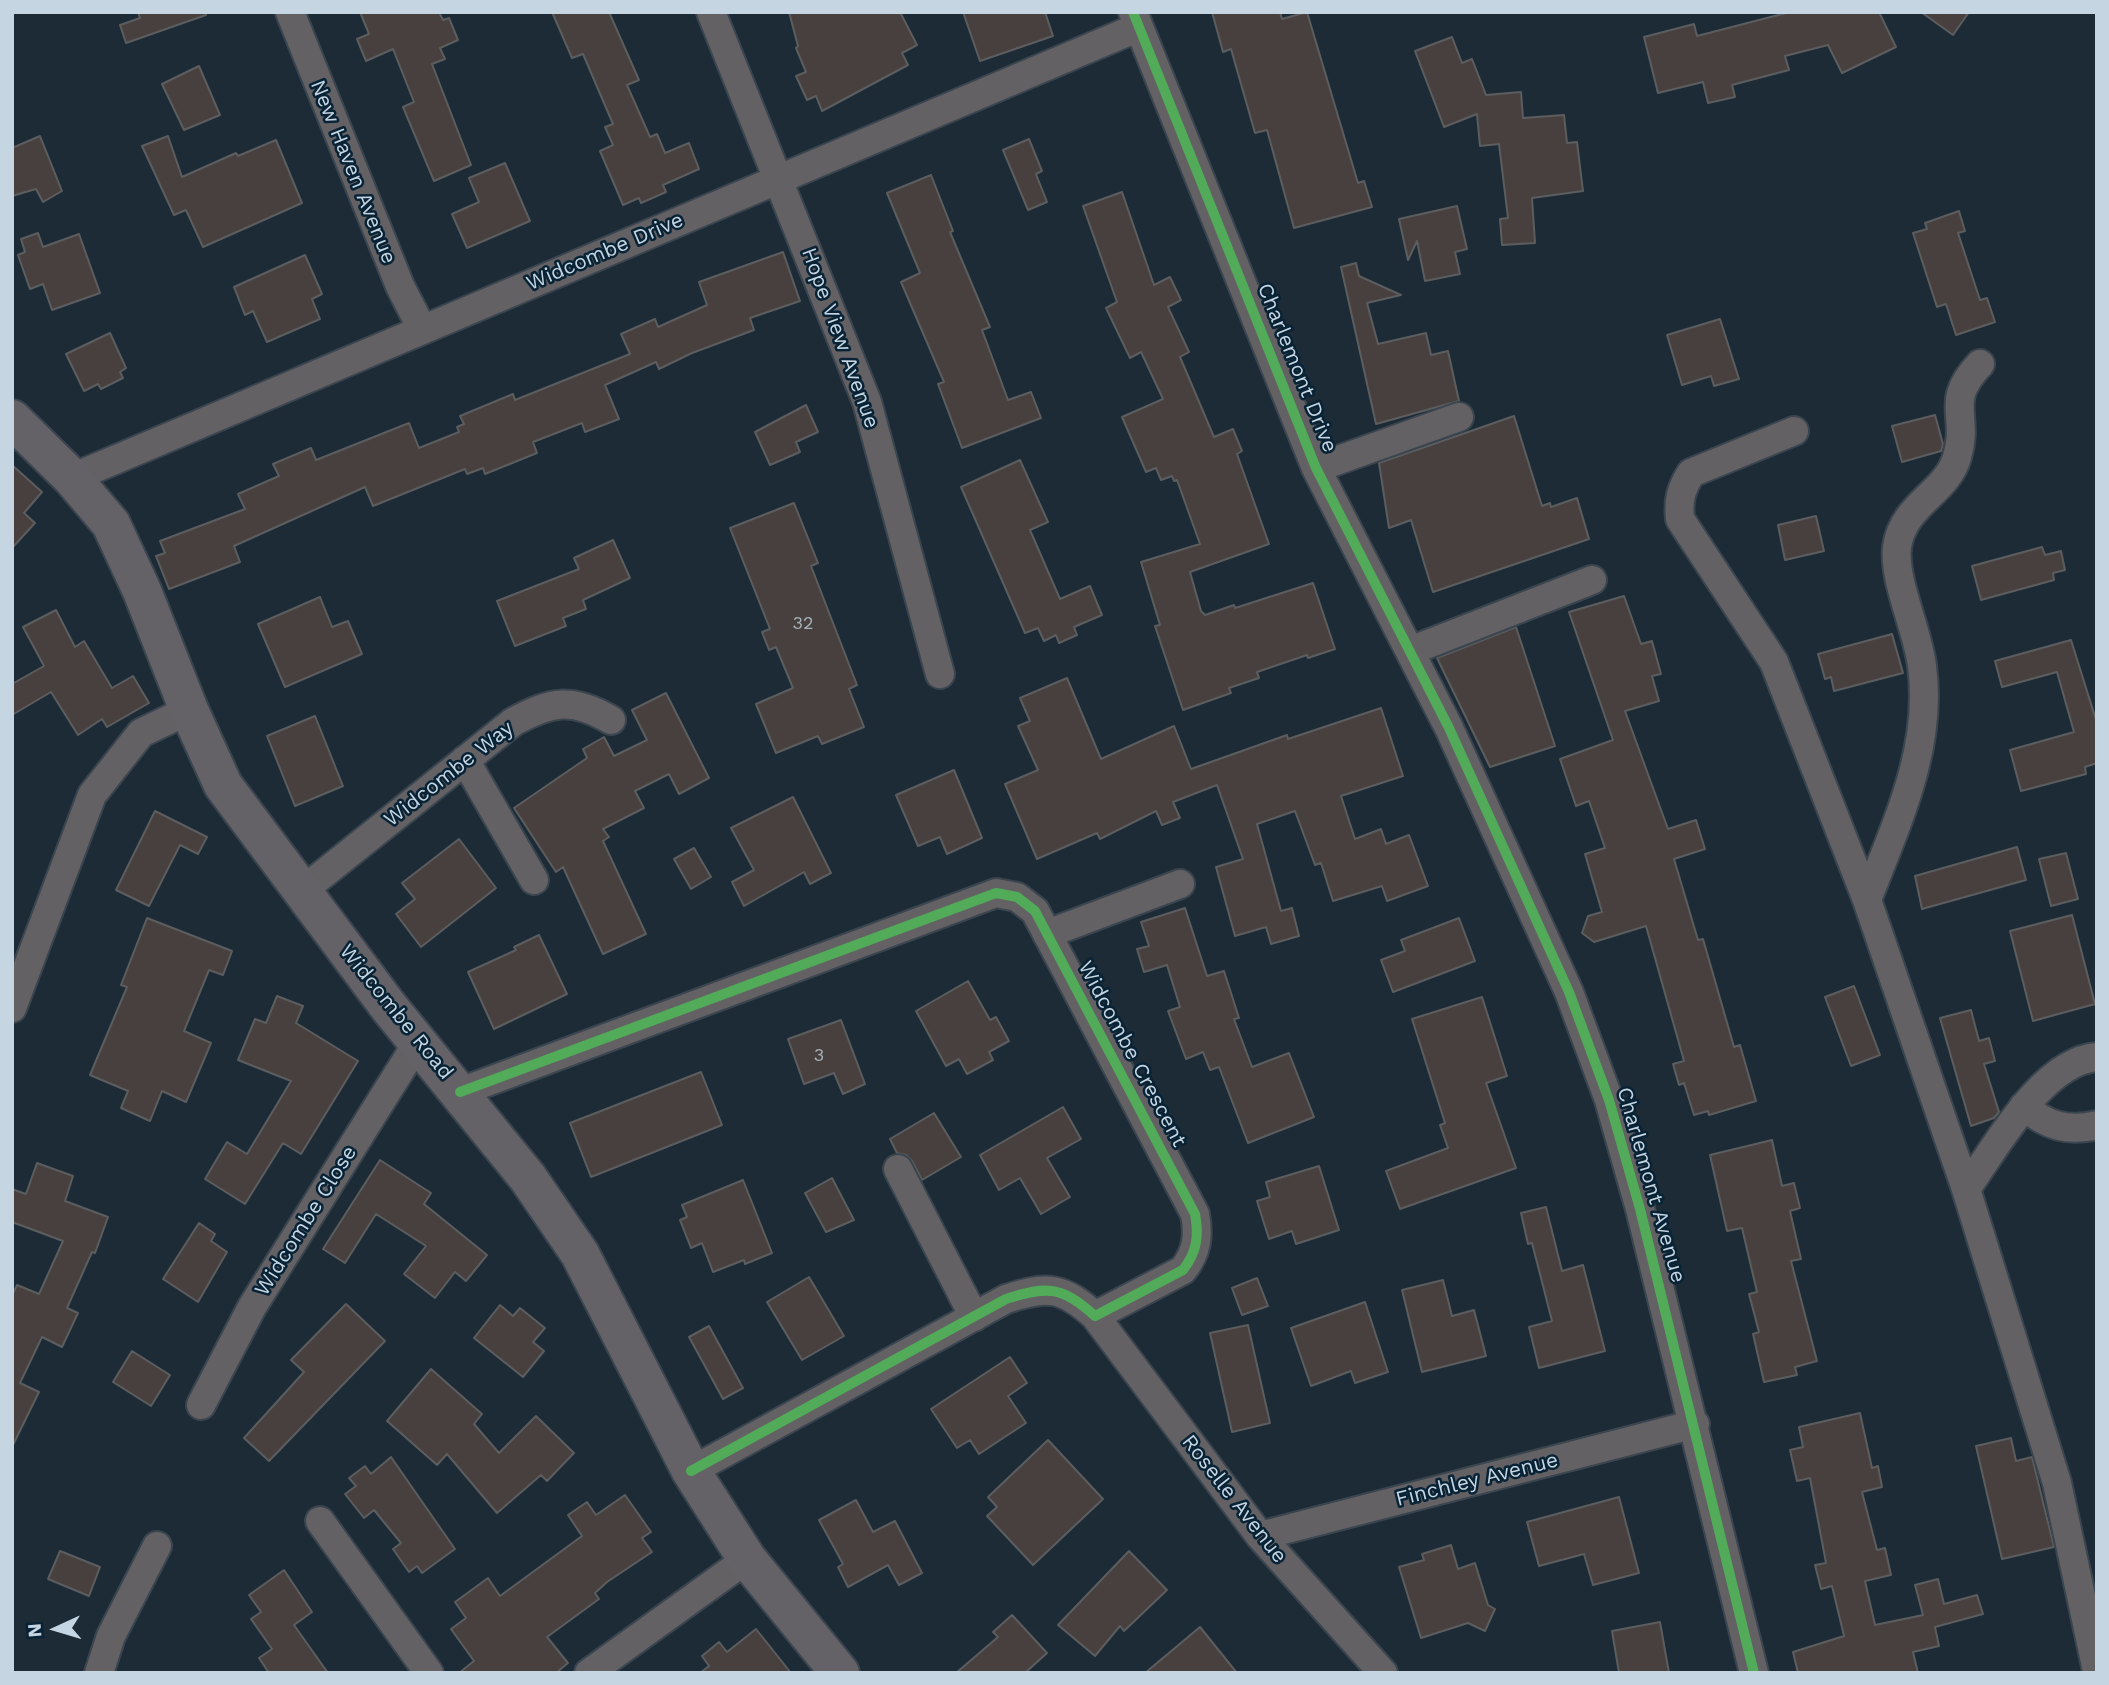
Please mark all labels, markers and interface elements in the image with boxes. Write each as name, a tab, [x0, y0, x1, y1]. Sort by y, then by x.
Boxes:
street label: New Haven Avenue	[305, 76, 401, 268]
street label: Widcombe Drive	[523, 208, 687, 296]
street label: Hope View Avenue	[796, 244, 884, 432]
street label: Charlemont Drive	[1252, 280, 1342, 456]
house number: 32	[793, 613, 813, 635]
street label: Widcombe Way	[379, 716, 519, 832]
street label: Widcombe Road	[334, 939, 458, 1085]
street label: Widcombe Crescent	[1072, 957, 1192, 1151]
house number: 3	[814, 1045, 824, 1067]
street label: Charlemont Avenue	[1611, 1084, 1691, 1286]
street label: Widcombe Close	[250, 1141, 362, 1301]
street label: Roselle Avenue	[1176, 1430, 1292, 1568]
street label: Finchley Avenue	[1393, 1448, 1561, 1512]
north arrow	[21, 1594, 91, 1664]
text: N	[23, 1623, 47, 1638]

